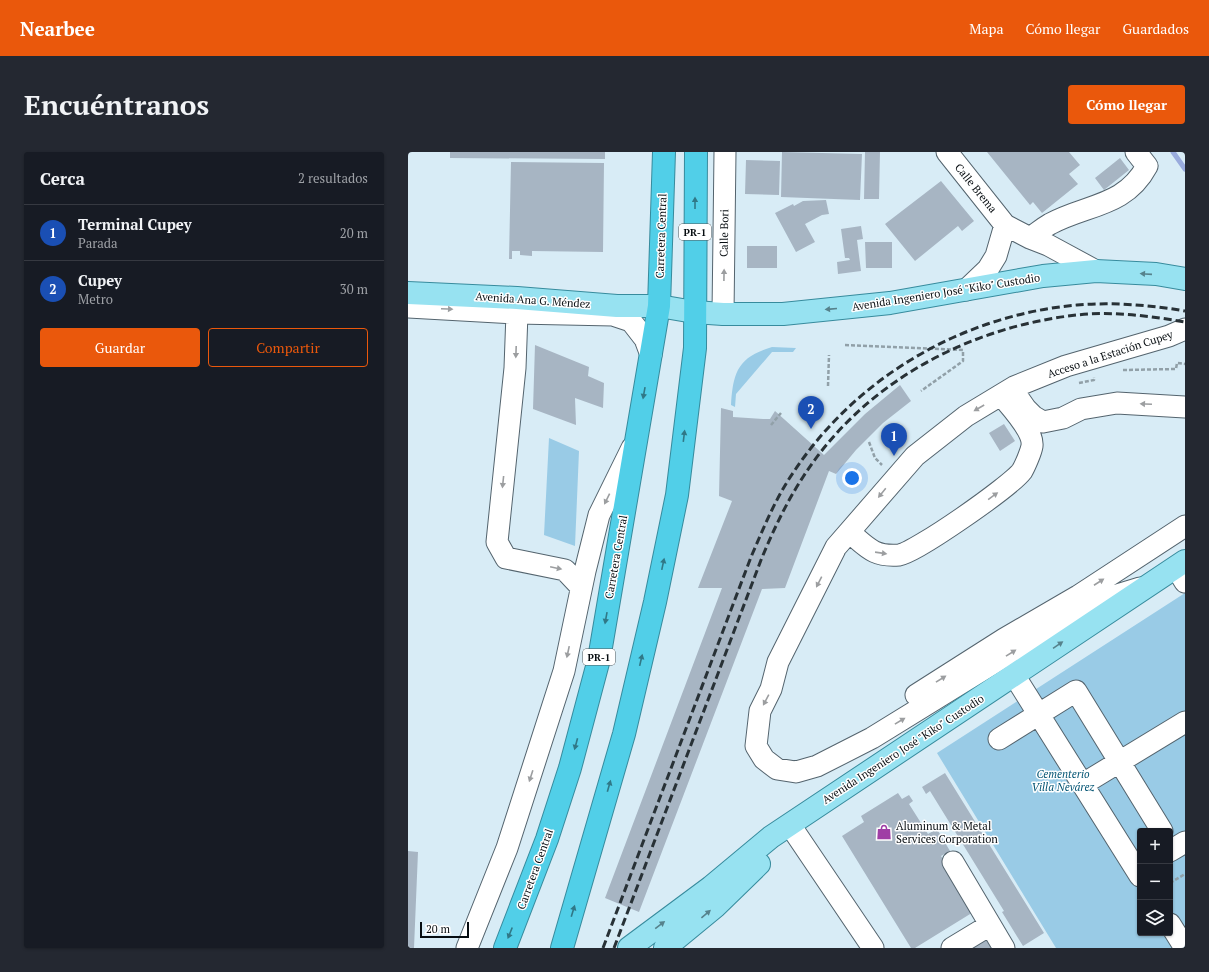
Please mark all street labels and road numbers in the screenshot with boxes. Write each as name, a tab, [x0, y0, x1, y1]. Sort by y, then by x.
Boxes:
street label: Calle Brema	[952, 161, 1000, 216]
street label: Carretera Central	[653, 193, 669, 279]
street label: Calle Bori	[717, 209, 731, 257]
road number: PR-1	[679, 224, 711, 240]
street label: Avenida Ingeniero José "Kiko" Custodio	[851, 270, 1041, 314]
street label: Avenida Ana G. Méndez	[475, 289, 591, 311]
street label: Acceso a la Estación Cupey	[1046, 327, 1175, 381]
street label: Carretera Central	[602, 514, 630, 600]
road number: PR-1	[583, 649, 615, 665]
street label: Avenida Ingeniero José "Kiko" Custodio	[819, 691, 987, 807]
street label: Carretera Central	[514, 827, 556, 911]

